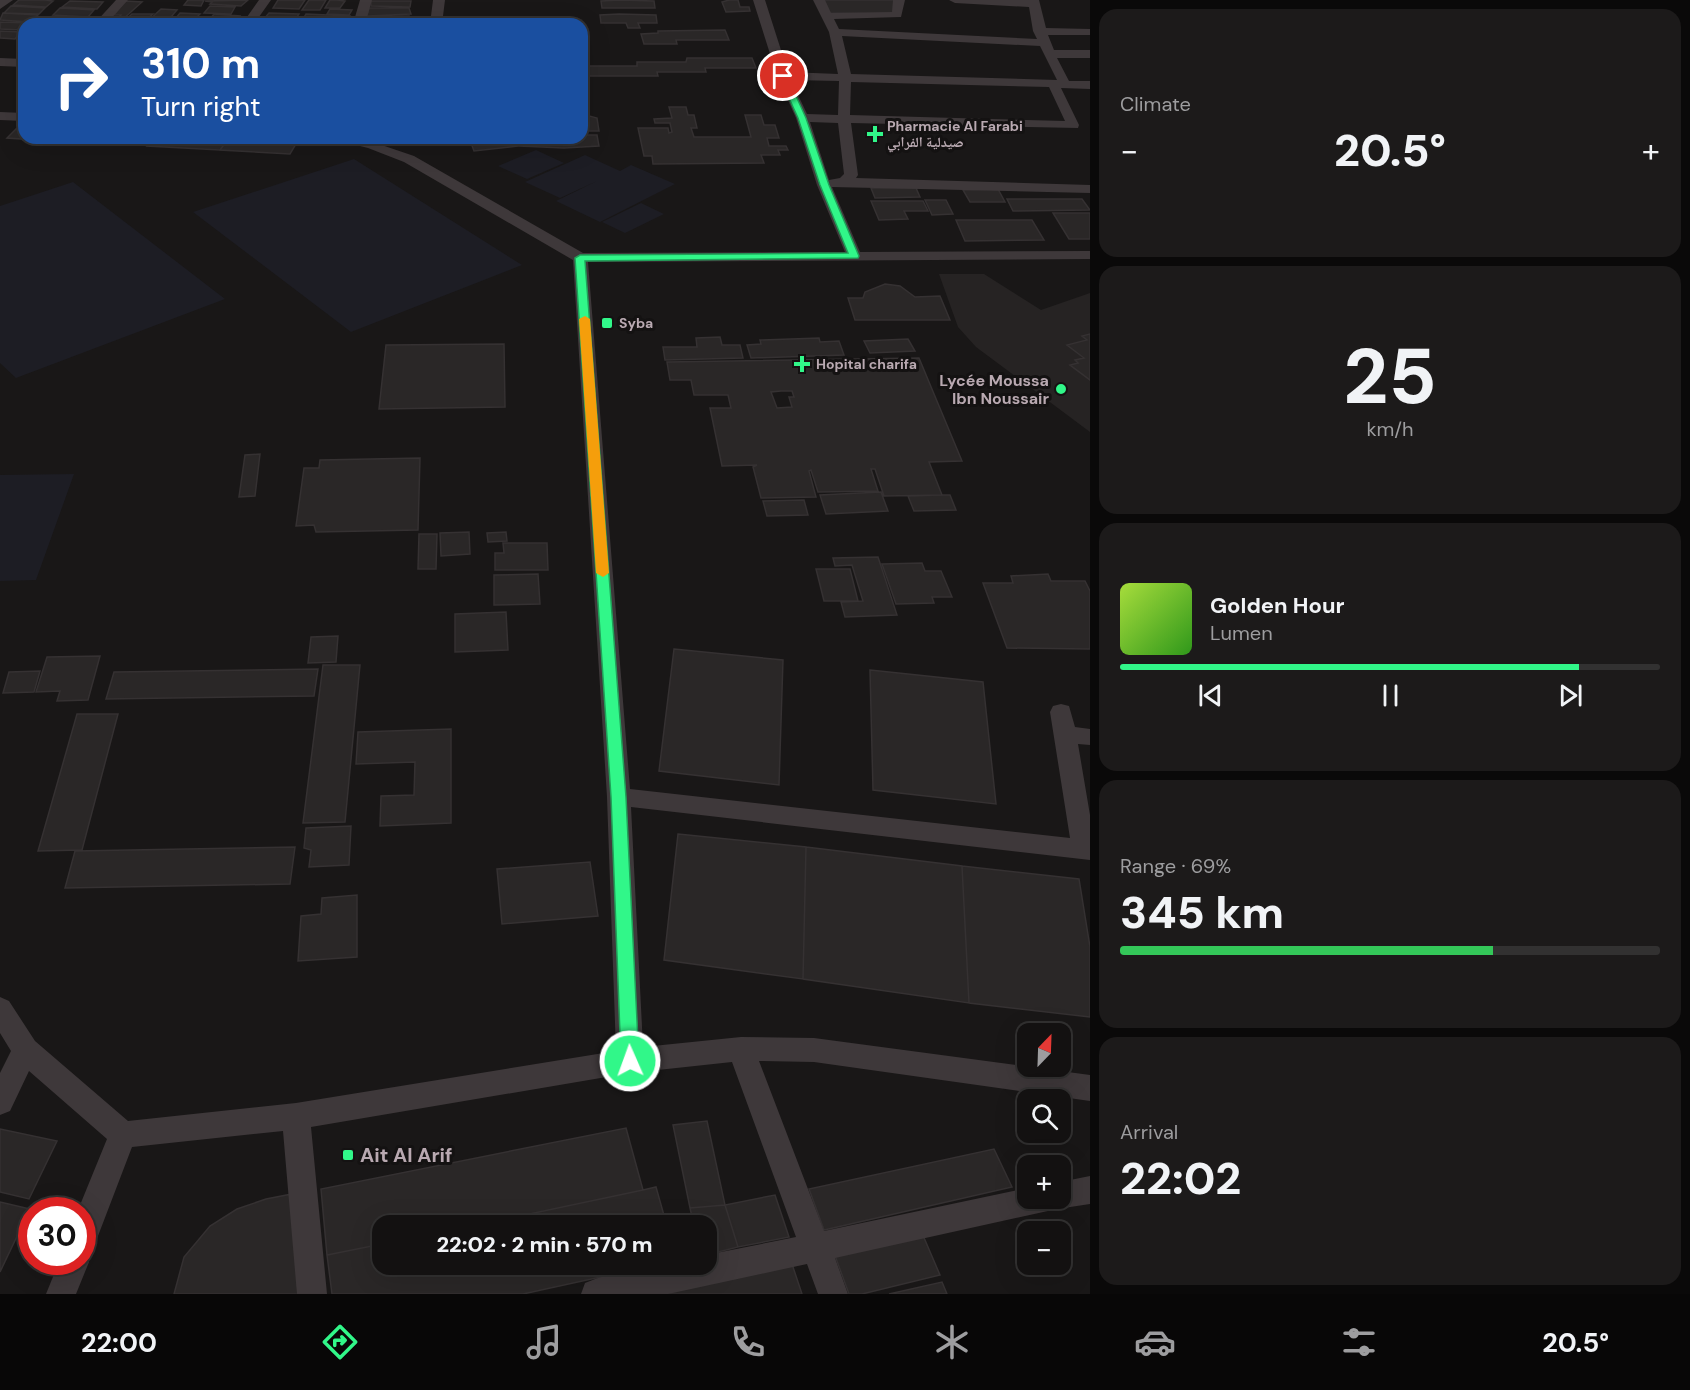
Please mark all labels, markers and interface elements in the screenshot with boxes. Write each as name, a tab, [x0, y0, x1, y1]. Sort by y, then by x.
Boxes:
text: 310 m	[141, 36, 260, 91]
icon: right	[42, 42, 120, 120]
pin	[757, 50, 808, 101]
icon: arrive	[766, 59, 799, 92]
text: Turn right	[141, 89, 261, 124]
text: Climate	[1120, 91, 1191, 117]
place label: Pharmacie Al Farabi صيدلية الفرابي	[887, 117, 1023, 153]
text: 20.5°	[1334, 121, 1446, 180]
marker: Pharmacie Al Farabi صيدلية الفرابي	[868, 127, 882, 141]
text: −	[1120, 129, 1138, 172]
text: +	[1642, 129, 1660, 172]
place label: Syba	[619, 314, 653, 332]
marker: Syba	[600, 316, 614, 330]
text: 25	[1343, 326, 1437, 427]
marker: Hopital charifa	[793, 355, 811, 373]
place label: Hopital charifa	[816, 355, 917, 373]
place label: Lycée Moussa Ibn Noussair	[939, 370, 1049, 409]
marker: Lycée Moussa Ibn Noussair	[1054, 382, 1068, 396]
text: km/h	[1366, 416, 1414, 442]
text: Golden Hour	[1210, 591, 1345, 620]
text: Lumen	[1210, 620, 1273, 646]
icon: previous	[1194, 679, 1227, 712]
icon: pause	[1374, 679, 1407, 712]
icon: next	[1554, 679, 1587, 712]
text: Range · 69%	[1120, 853, 1231, 879]
text: 345 km	[1120, 883, 1284, 942]
north arrow	[1017, 1023, 1071, 1077]
map controls	[1017, 1023, 1071, 1275]
position arrow	[598, 1029, 662, 1093]
button: search	[1017, 1089, 1071, 1143]
text: Arrival	[1120, 1119, 1178, 1145]
place label: Ait Al Arif	[360, 1142, 453, 1168]
marker: Ait Al Arif	[341, 1148, 355, 1162]
text: 22:02	[1120, 1149, 1241, 1208]
button: +	[1017, 1155, 1071, 1209]
speed limit sign: 30	[18, 1197, 96, 1275]
button: −	[1017, 1221, 1071, 1275]
text: 22:02 · 2 min · 570 m	[436, 1230, 653, 1259]
icon: directions	[319, 1321, 361, 1363]
icon: music	[523, 1321, 565, 1363]
icon: phone	[727, 1321, 769, 1363]
icon: climate	[931, 1321, 973, 1363]
icon: car	[1134, 1321, 1176, 1363]
icon: filters	[1338, 1321, 1380, 1363]
text: 22:00	[81, 1325, 157, 1360]
text: 20.5°	[1542, 1325, 1609, 1360]

